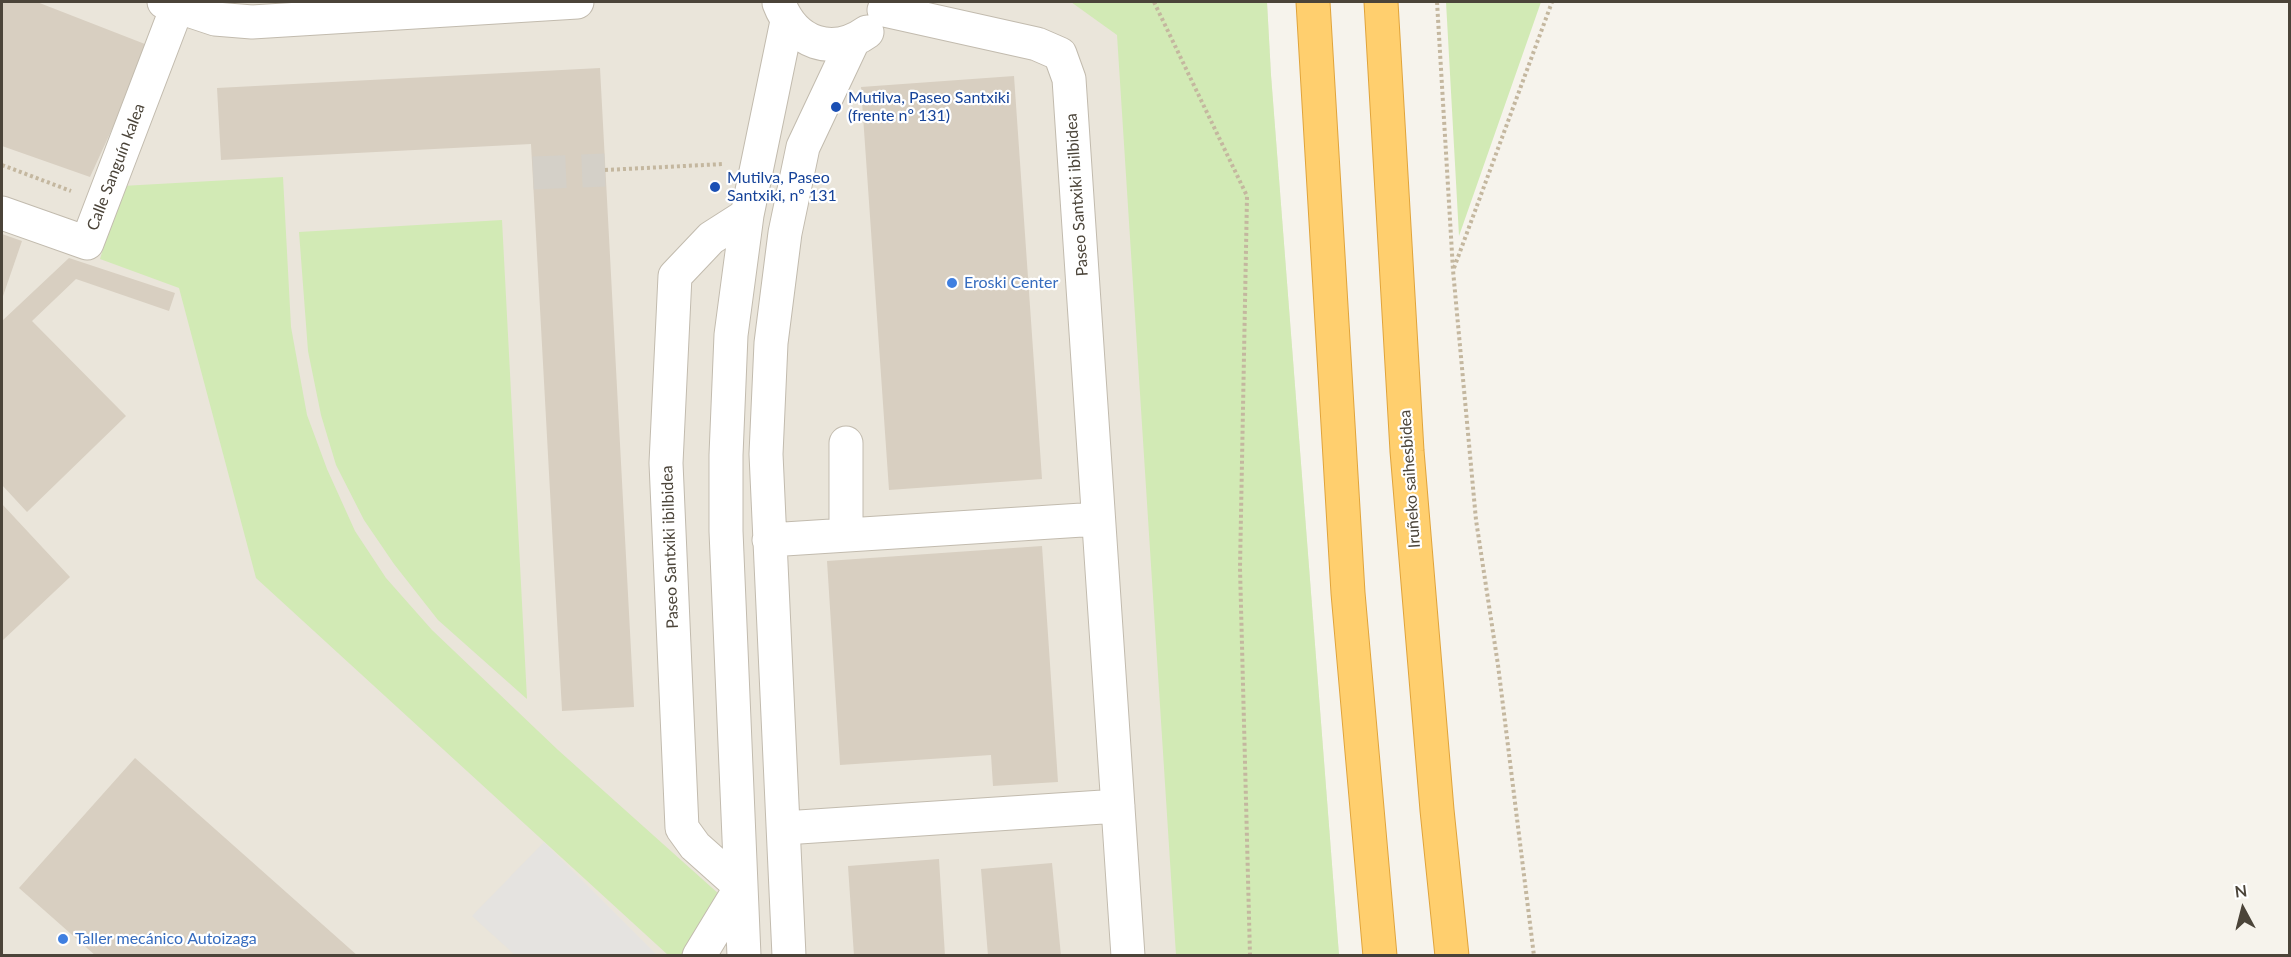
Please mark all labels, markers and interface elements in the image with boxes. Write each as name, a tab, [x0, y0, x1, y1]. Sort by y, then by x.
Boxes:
place label: Mutilva, Paseo Santxiki (frente nº 131)	[848, 88, 1010, 126]
marker: Mutilva, Paseo Santxiki (frente nº 131)	[829, 100, 843, 114]
street label: Calle Sanguín kalea	[83, 101, 149, 233]
street label: Paseo Santxiki ibilbidea	[1062, 113, 1092, 277]
place label: Mutilva, Paseo Santxiki, nº 131	[727, 168, 837, 206]
marker: Mutilva, Paseo Santxiki, nº 131	[708, 180, 722, 194]
place label: Eroski Center	[964, 273, 1058, 293]
marker: Eroski Center	[945, 276, 959, 290]
street label: Iruñeko saihesbidea	[1396, 409, 1424, 549]
street label: Paseo Santxiki ibilbidea	[658, 465, 682, 629]
north arrow	[2213, 879, 2273, 939]
text: N	[2233, 880, 2248, 901]
place label: Taller mecánico Autoizaga	[75, 929, 257, 949]
marker: Taller mecánico Autoizaga	[56, 932, 70, 946]

